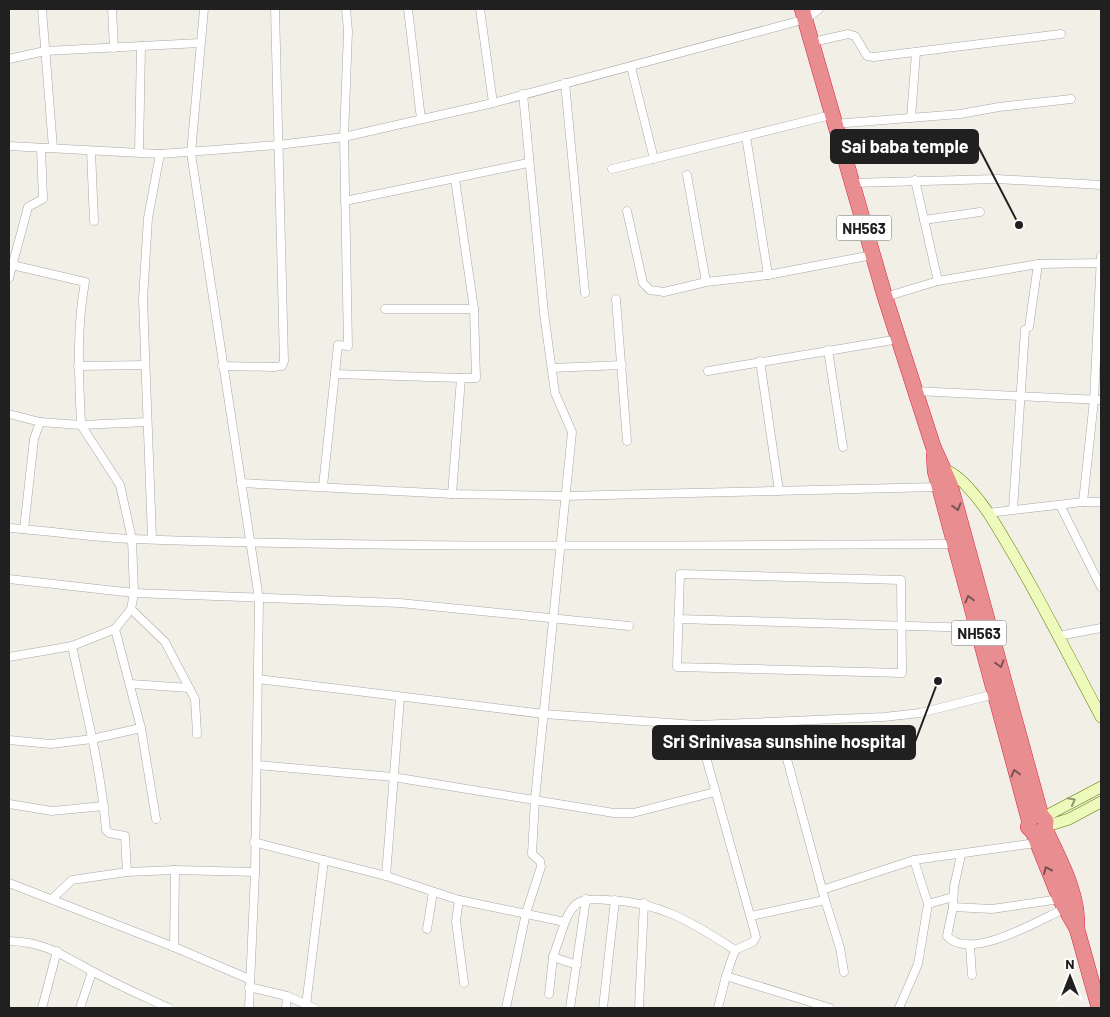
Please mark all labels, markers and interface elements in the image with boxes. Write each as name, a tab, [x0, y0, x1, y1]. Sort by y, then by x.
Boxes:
callout: Sai baba temple	[831, 130, 978, 163]
text: Sai baba temple	[841, 135, 969, 157]
road number: NH563	[836, 216, 892, 240]
one-way arrow	[951, 503, 962, 512]
one-way arrow	[965, 596, 975, 604]
road number: NH563	[952, 620, 1006, 646]
one-way arrow	[994, 660, 1005, 669]
callout: Sri Srinivasa sunshine hospital	[653, 726, 915, 759]
text: Sri Srinivasa sunshine hospital	[663, 730, 905, 752]
one-way arrow	[1011, 770, 1021, 778]
one-way arrow	[1067, 797, 1076, 807]
one-way arrow	[1043, 866, 1053, 875]
north arrow	[1045, 952, 1095, 1002]
text: N	[1065, 955, 1075, 972]

